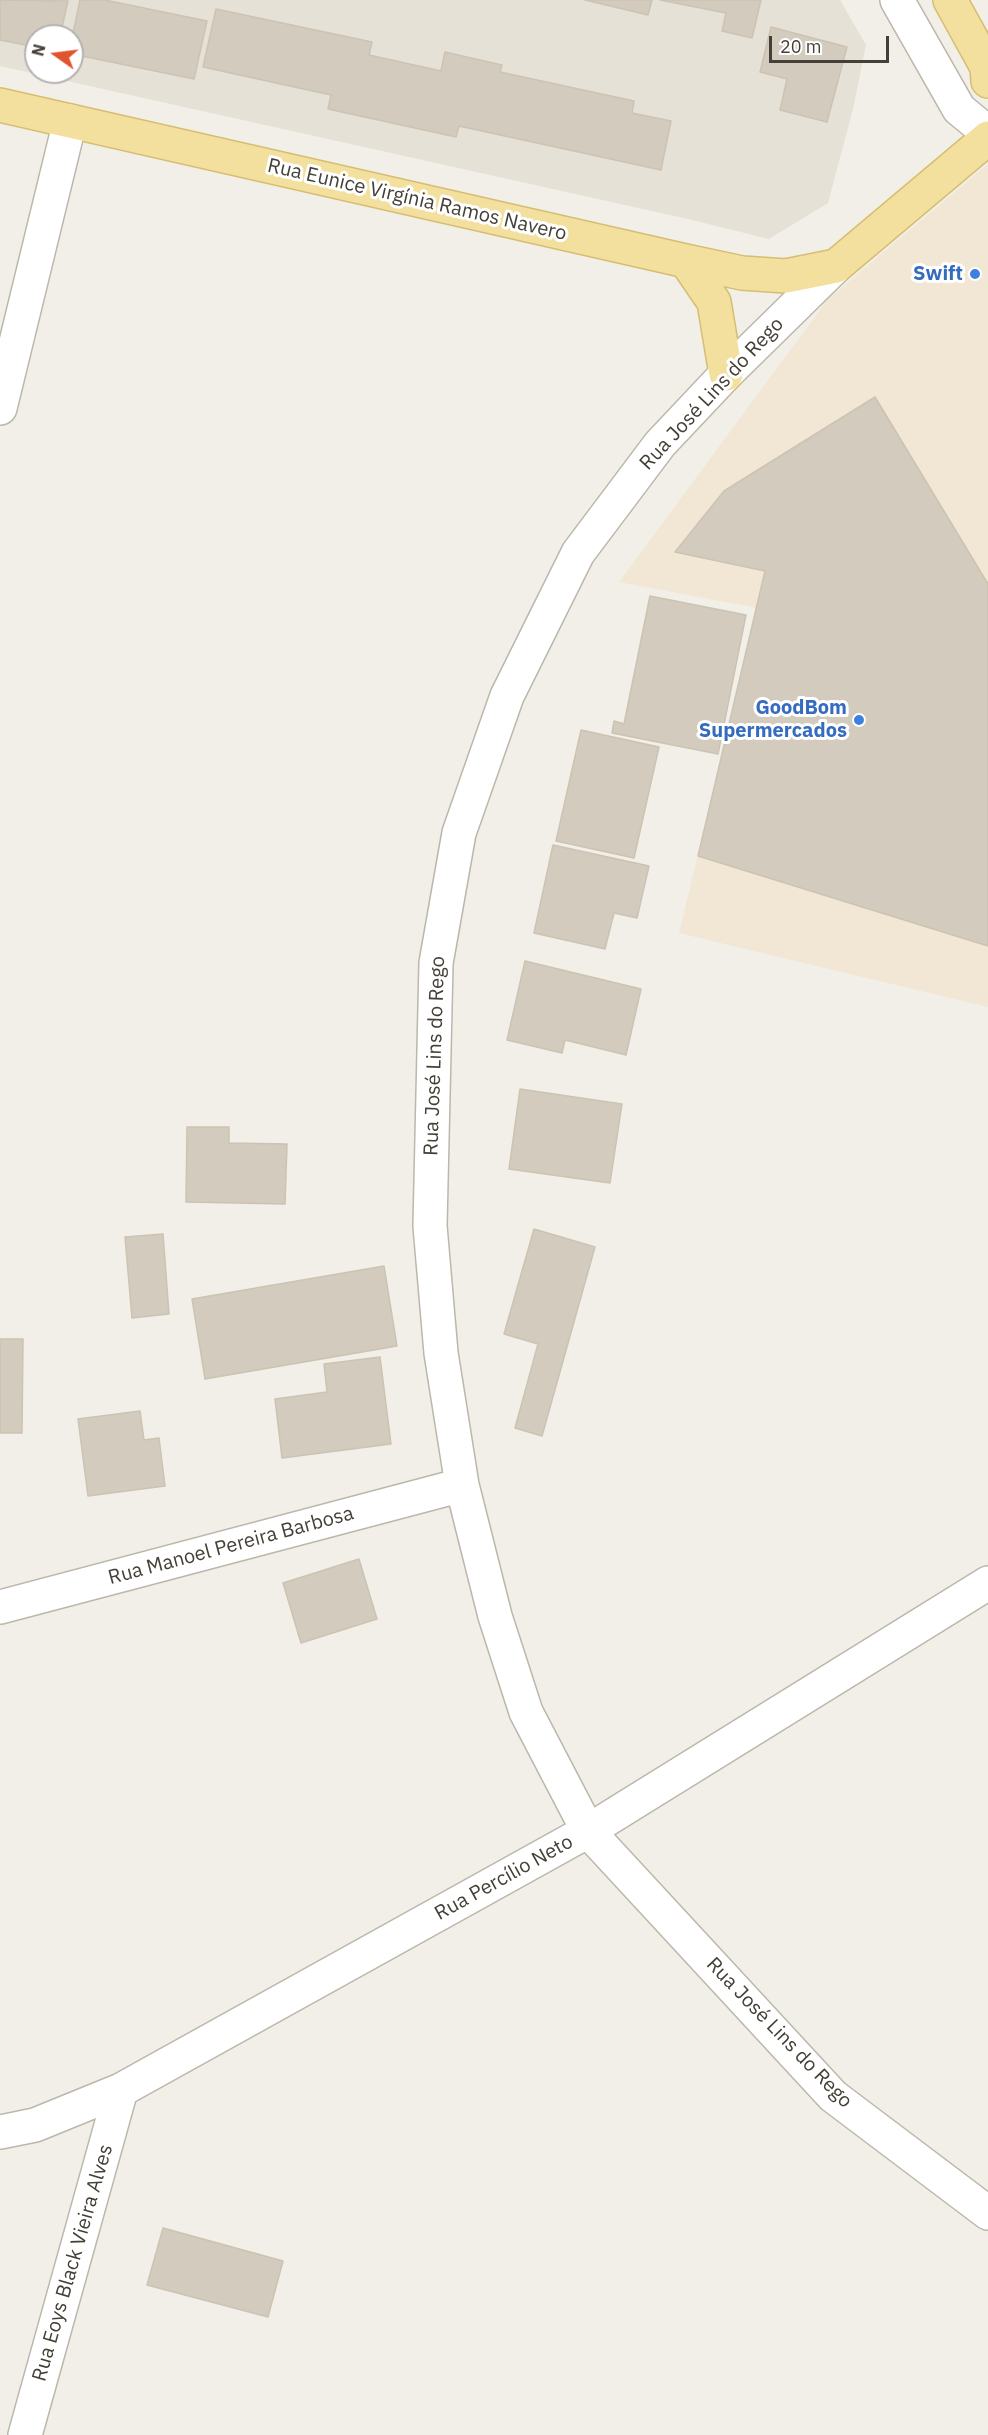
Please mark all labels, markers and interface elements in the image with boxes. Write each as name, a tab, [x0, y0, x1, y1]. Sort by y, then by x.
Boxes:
north arrow	[24, 24, 84, 84]
scale bar	[772, 24, 892, 62]
text: 20 m	[780, 35, 822, 58]
text: N	[27, 42, 50, 58]
street label: Rua Eunice Virgínia Ramos Navero	[265, 154, 569, 246]
place label: Swift	[913, 262, 963, 286]
marker: Swift	[968, 267, 982, 281]
street label: Rua José Lins do Rego	[635, 313, 789, 475]
place label: GoodBom Supermercados	[699, 696, 847, 743]
marker: GoodBom Supermercados	[852, 713, 866, 727]
street label: Rua José Lins do Rego	[420, 956, 450, 1156]
street label: Rua Manoel Pereira Barbosa	[106, 1502, 356, 1590]
street label: Rua Percílio Neto	[431, 1830, 577, 1926]
street label: Rua José Lins do Rego	[701, 1953, 857, 2113]
street label: Rua Eoys Black Vieira Alves	[28, 2142, 118, 2384]

